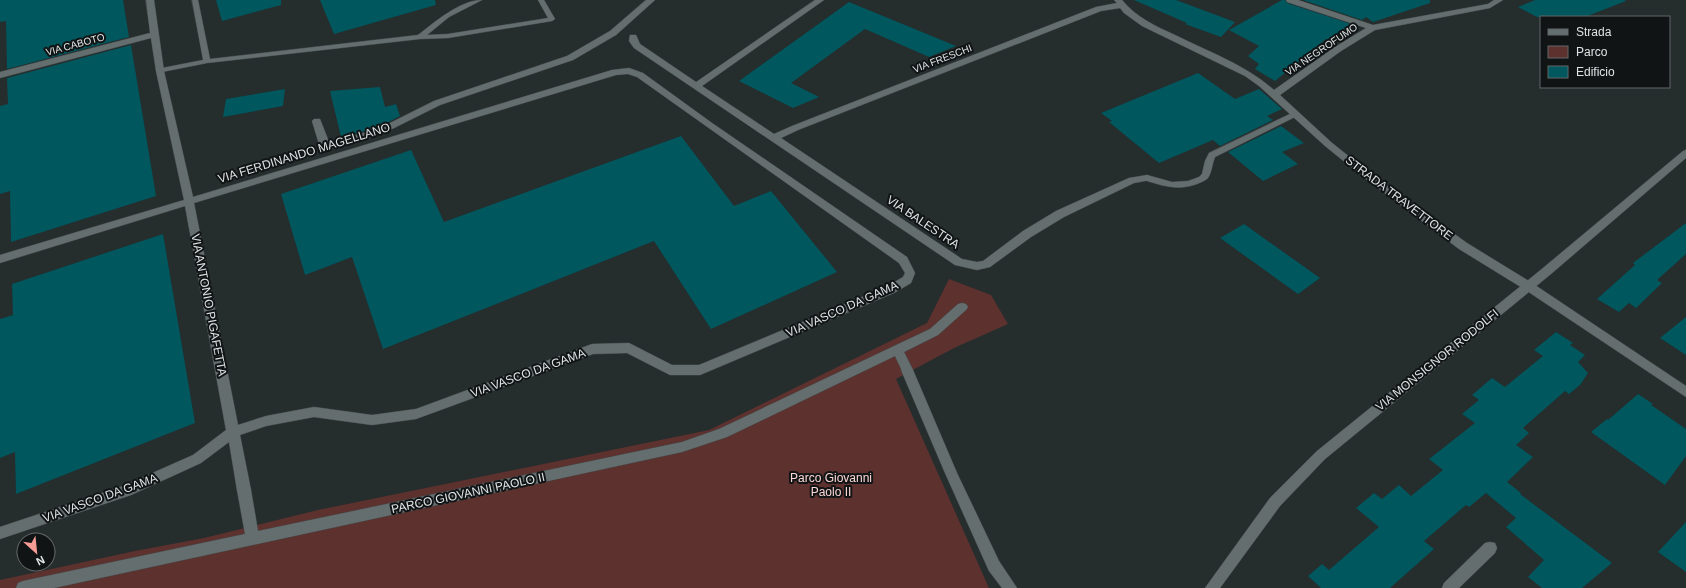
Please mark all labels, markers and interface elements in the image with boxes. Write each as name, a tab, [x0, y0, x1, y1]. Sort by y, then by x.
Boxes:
legend	[1540, 16, 1670, 88]
street label: VIA NEGROFUMO	[1283, 21, 1360, 78]
text: Strada	[1576, 25, 1612, 39]
street label: VIA CABOTO	[45, 31, 106, 58]
street label: VIA FRESCHI	[911, 42, 973, 75]
text: Parco	[1576, 45, 1608, 59]
text: Edificio	[1576, 65, 1615, 79]
street label: VIA FERDINANDO MAGELLANO	[216, 120, 392, 186]
street label: STRADA TRAVETTORE	[1343, 153, 1455, 243]
street label: VIA BALESTRA	[884, 193, 962, 251]
street label: VIA ANTONIO PIGAFETTA	[188, 233, 230, 377]
street label: VIA VASCO DA GAMA	[784, 278, 900, 340]
street label: VIA MONSIGNOR RODOLFI	[1373, 306, 1501, 414]
street label: VIA VASCO DA GAMA	[469, 346, 587, 400]
street label: PARCO GIOVANNI PAOLO II	[390, 470, 546, 516]
street label: VIA VASCO DA GAMA	[41, 471, 159, 525]
park label: Parco Giovanni Paolo II	[790, 471, 872, 499]
north arrow	[16, 532, 56, 572]
text: N	[34, 554, 47, 568]

